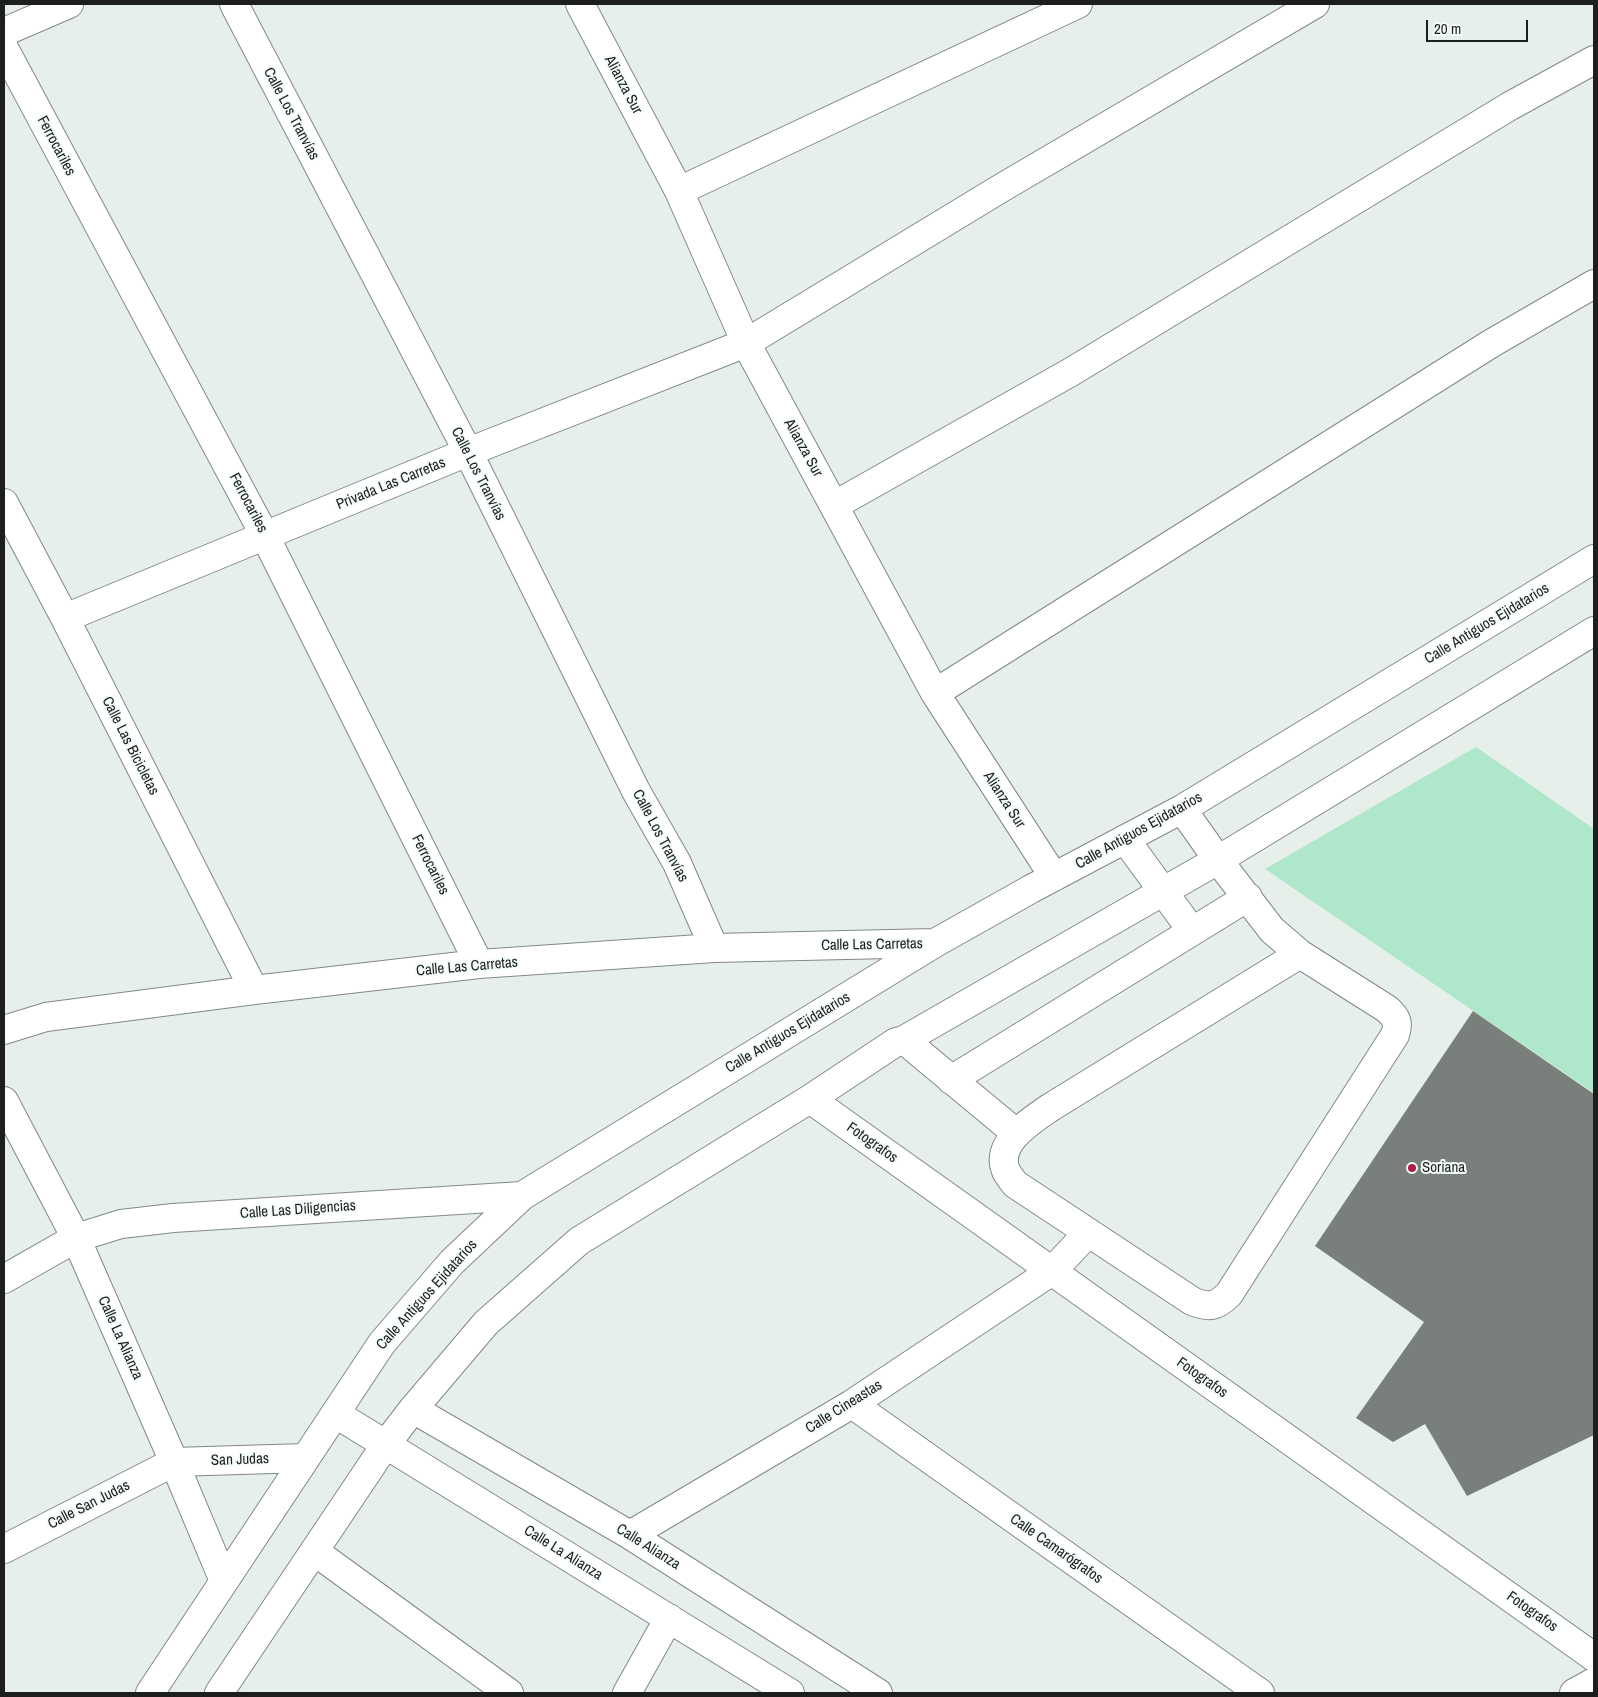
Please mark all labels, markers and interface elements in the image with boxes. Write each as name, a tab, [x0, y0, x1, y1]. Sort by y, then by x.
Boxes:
scale bar	[1428, 10, 1530, 42]
text: 20 m	[1434, 18, 1461, 39]
street label: Alianza Sur	[600, 53, 646, 117]
street label: Calle Los Tranvías	[259, 65, 323, 163]
street label: Ferrocariles	[33, 113, 79, 179]
street label: Alianza Sur	[780, 416, 826, 480]
street label: Calle Los Tranvías	[447, 424, 509, 524]
street label: Privada Las Carretas	[334, 454, 448, 514]
street label: Ferrocariles	[225, 470, 271, 536]
street label: Calle Antiguos Ejidatarios	[1421, 580, 1553, 668]
street label: Calle Las Bicicletas	[97, 694, 163, 798]
street label: Alianza Sur	[979, 768, 1029, 832]
street label: Calle Los Tranvías	[628, 787, 692, 885]
street label: Calle Antiguos Ejidatarios	[1072, 789, 1206, 873]
street label: Ferrocariles	[407, 832, 453, 898]
street label: Calle Las Carretas	[821, 935, 923, 955]
street label: Calle Las Carretas	[415, 954, 519, 980]
street label: Calle Antiguos Ejidatarios	[722, 989, 854, 1077]
street label: Fotografos	[843, 1119, 901, 1167]
place label: Soriana	[1422, 1159, 1465, 1177]
marker: Soriana	[1406, 1162, 1418, 1174]
street label: Calle Las Diligencias	[239, 1197, 357, 1223]
street label: Calle Antiguos Ejidatarios	[373, 1236, 481, 1354]
street label: Calle La Alianza	[94, 1293, 146, 1383]
street label: Fotografos	[1173, 1354, 1231, 1402]
street label: Calle Cineastas	[802, 1376, 886, 1438]
street label: San Judas	[211, 1450, 269, 1470]
street label: Calle San Judas	[45, 1477, 133, 1533]
street label: Calle Camarógrafos	[1006, 1510, 1106, 1588]
street label: Calle Alianza	[613, 1520, 683, 1574]
street label: Calle La Alianza	[520, 1522, 606, 1584]
street label: Fotografos	[1503, 1588, 1561, 1636]

